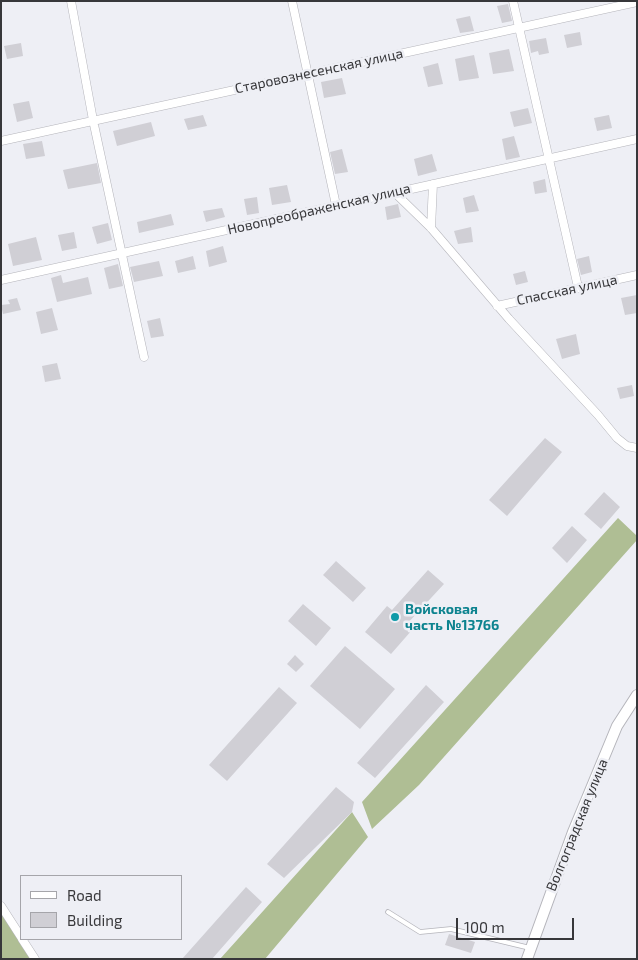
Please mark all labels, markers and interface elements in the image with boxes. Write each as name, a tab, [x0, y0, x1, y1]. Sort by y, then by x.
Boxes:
street label: Старовознесенская улица	[233, 45, 405, 97]
street label: Новопреображенская улица	[226, 180, 412, 238]
street label: Спасская улица	[515, 271, 619, 309]
place label: Войсковая часть №13766	[405, 601, 499, 634]
marker: Войсковая часть №13766	[389, 611, 401, 623]
street label: Волгоградская улица	[543, 756, 611, 894]
legend	[20, 875, 182, 940]
text: Road	[67, 886, 102, 904]
scale bar	[458, 908, 576, 940]
text: Building	[67, 911, 122, 929]
text: 100 m	[464, 918, 505, 936]

